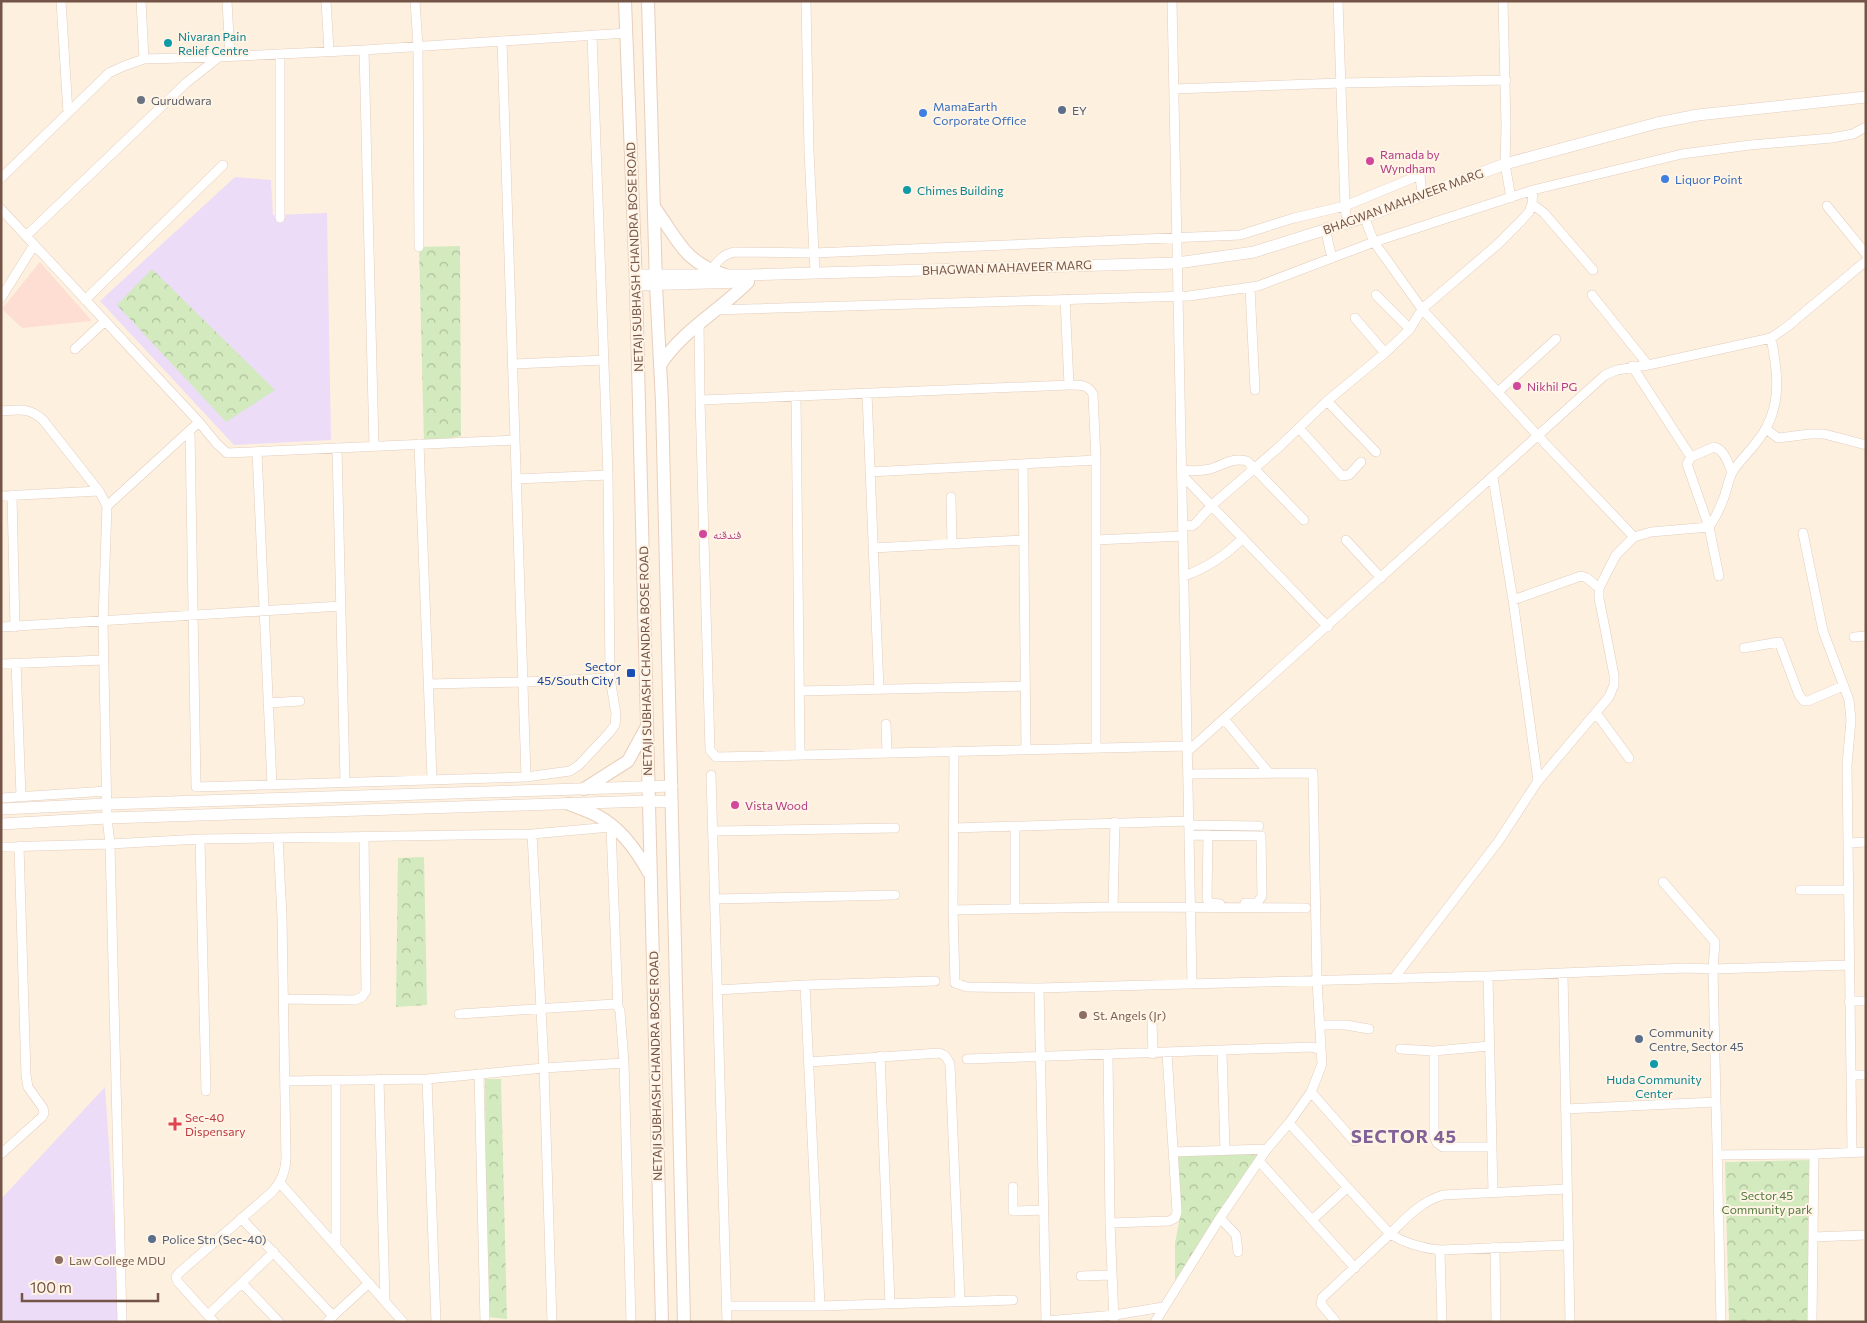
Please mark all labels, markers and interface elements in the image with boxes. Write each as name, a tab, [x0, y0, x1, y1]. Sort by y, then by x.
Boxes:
place label: Nivaran Pain Relief Centre	[178, 29, 249, 57]
marker: Nivaran Pain Relief Centre	[162, 37, 174, 49]
place label: Gurudwara	[151, 93, 212, 107]
marker: Gurudwara	[135, 94, 147, 106]
place label: MamaEarth Corporate Office	[933, 99, 1026, 127]
place label: EY	[1072, 103, 1087, 117]
marker: EY	[1056, 104, 1068, 116]
marker: MamaEarth Corporate Office	[917, 107, 929, 119]
street label: NETAJI SUBHASH CHANDRA BOSE ROAD	[623, 142, 646, 372]
place label: Ramada by Wyndham	[1380, 147, 1440, 175]
marker: Ramada by Wyndham	[1364, 155, 1376, 167]
street label: BHAGWAN MAHAVEER MARG	[1321, 165, 1485, 237]
place label: Liquor Point	[1675, 172, 1742, 186]
marker: Liquor Point	[1659, 173, 1671, 185]
place label: Chimes Building	[917, 183, 1004, 197]
marker: Chimes Building	[901, 184, 913, 196]
street label: BHAGWAN MAHAVEER MARG	[922, 257, 1092, 277]
place label: Nikhil PG	[1527, 379, 1577, 393]
marker: Nikhil PG	[1511, 380, 1523, 392]
place label: فندقنه	[713, 527, 741, 541]
marker: فندقنه	[697, 528, 709, 540]
street label: NETAJI SUBHASH CHANDRA BOSE ROAD	[636, 546, 655, 776]
place label: Sector 45/South City 1	[537, 659, 621, 687]
marker: Sector 45/South City 1	[625, 667, 637, 679]
place label: Vista Wood	[745, 798, 808, 812]
marker: Vista Wood	[729, 799, 741, 811]
street label: NETAJI SUBHASH CHANDRA BOSE ROAD	[646, 951, 665, 1181]
place label: St. Angels (Jr)	[1093, 1008, 1166, 1023]
marker: St. Angels (Jr)	[1077, 1009, 1089, 1021]
place label: Community Centre, Sector 45	[1649, 1025, 1744, 1053]
marker: Community Centre, Sector 45	[1633, 1033, 1645, 1045]
marker: Huda Community Center	[1648, 1058, 1660, 1070]
place label: Huda Community Center	[1606, 1072, 1702, 1100]
place label: Sec-40 Dispensary	[185, 1110, 245, 1138]
marker: Sec-40 Dispensary	[169, 1118, 181, 1130]
district label: SECTOR 45	[1351, 1125, 1457, 1147]
park label: Sector 45 Community park	[1721, 1188, 1813, 1216]
place label: Police Stn (Sec-40)	[162, 1232, 266, 1246]
marker: Police Stn (Sec-40)	[146, 1233, 158, 1245]
place label: Law College MDU	[69, 1253, 166, 1267]
marker: Law College MDU	[53, 1254, 65, 1266]
scale bar	[22, 1270, 159, 1302]
text: 100 m	[30, 1278, 72, 1296]

